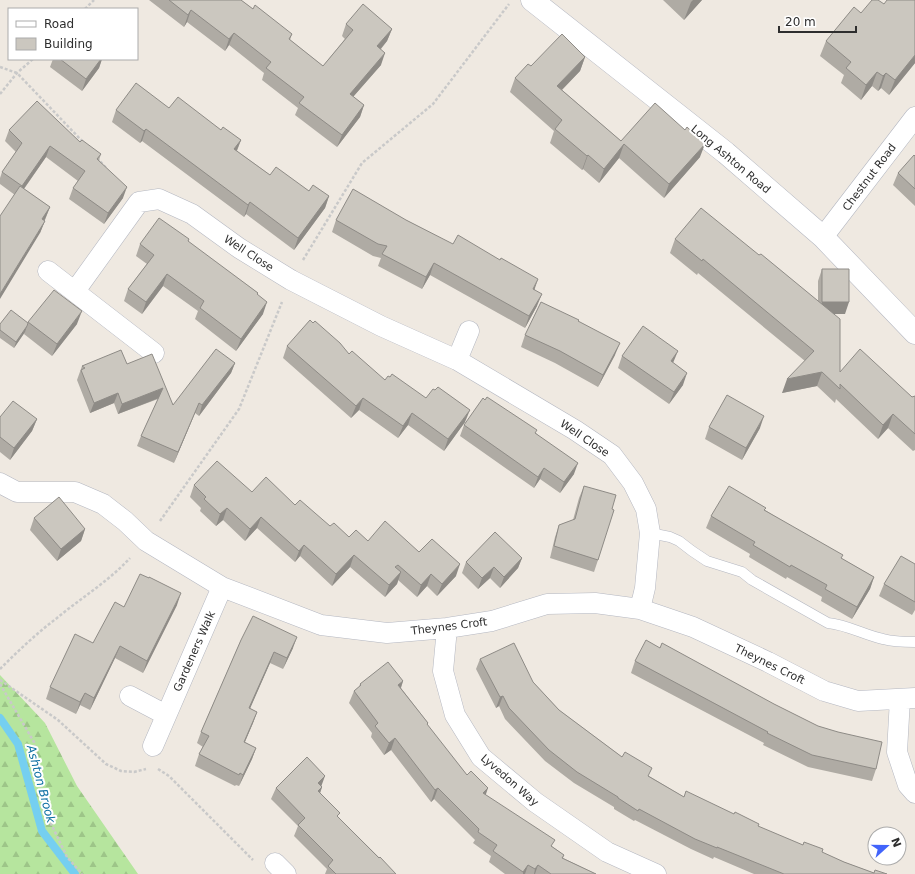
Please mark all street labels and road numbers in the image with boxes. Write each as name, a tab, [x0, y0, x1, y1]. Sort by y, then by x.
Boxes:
street label: Long Ashton Road	[688, 122, 773, 196]
street label: Chestnut Road	[840, 141, 899, 213]
street label: Well Close	[221, 233, 276, 274]
street label: Well Close	[558, 417, 612, 460]
street label: Gardeners Walk	[171, 608, 218, 694]
street label: Theynes Croft	[409, 615, 489, 638]
street label: Theynes Croft	[732, 641, 808, 687]
street label: Lyvedon Way	[478, 752, 542, 809]

